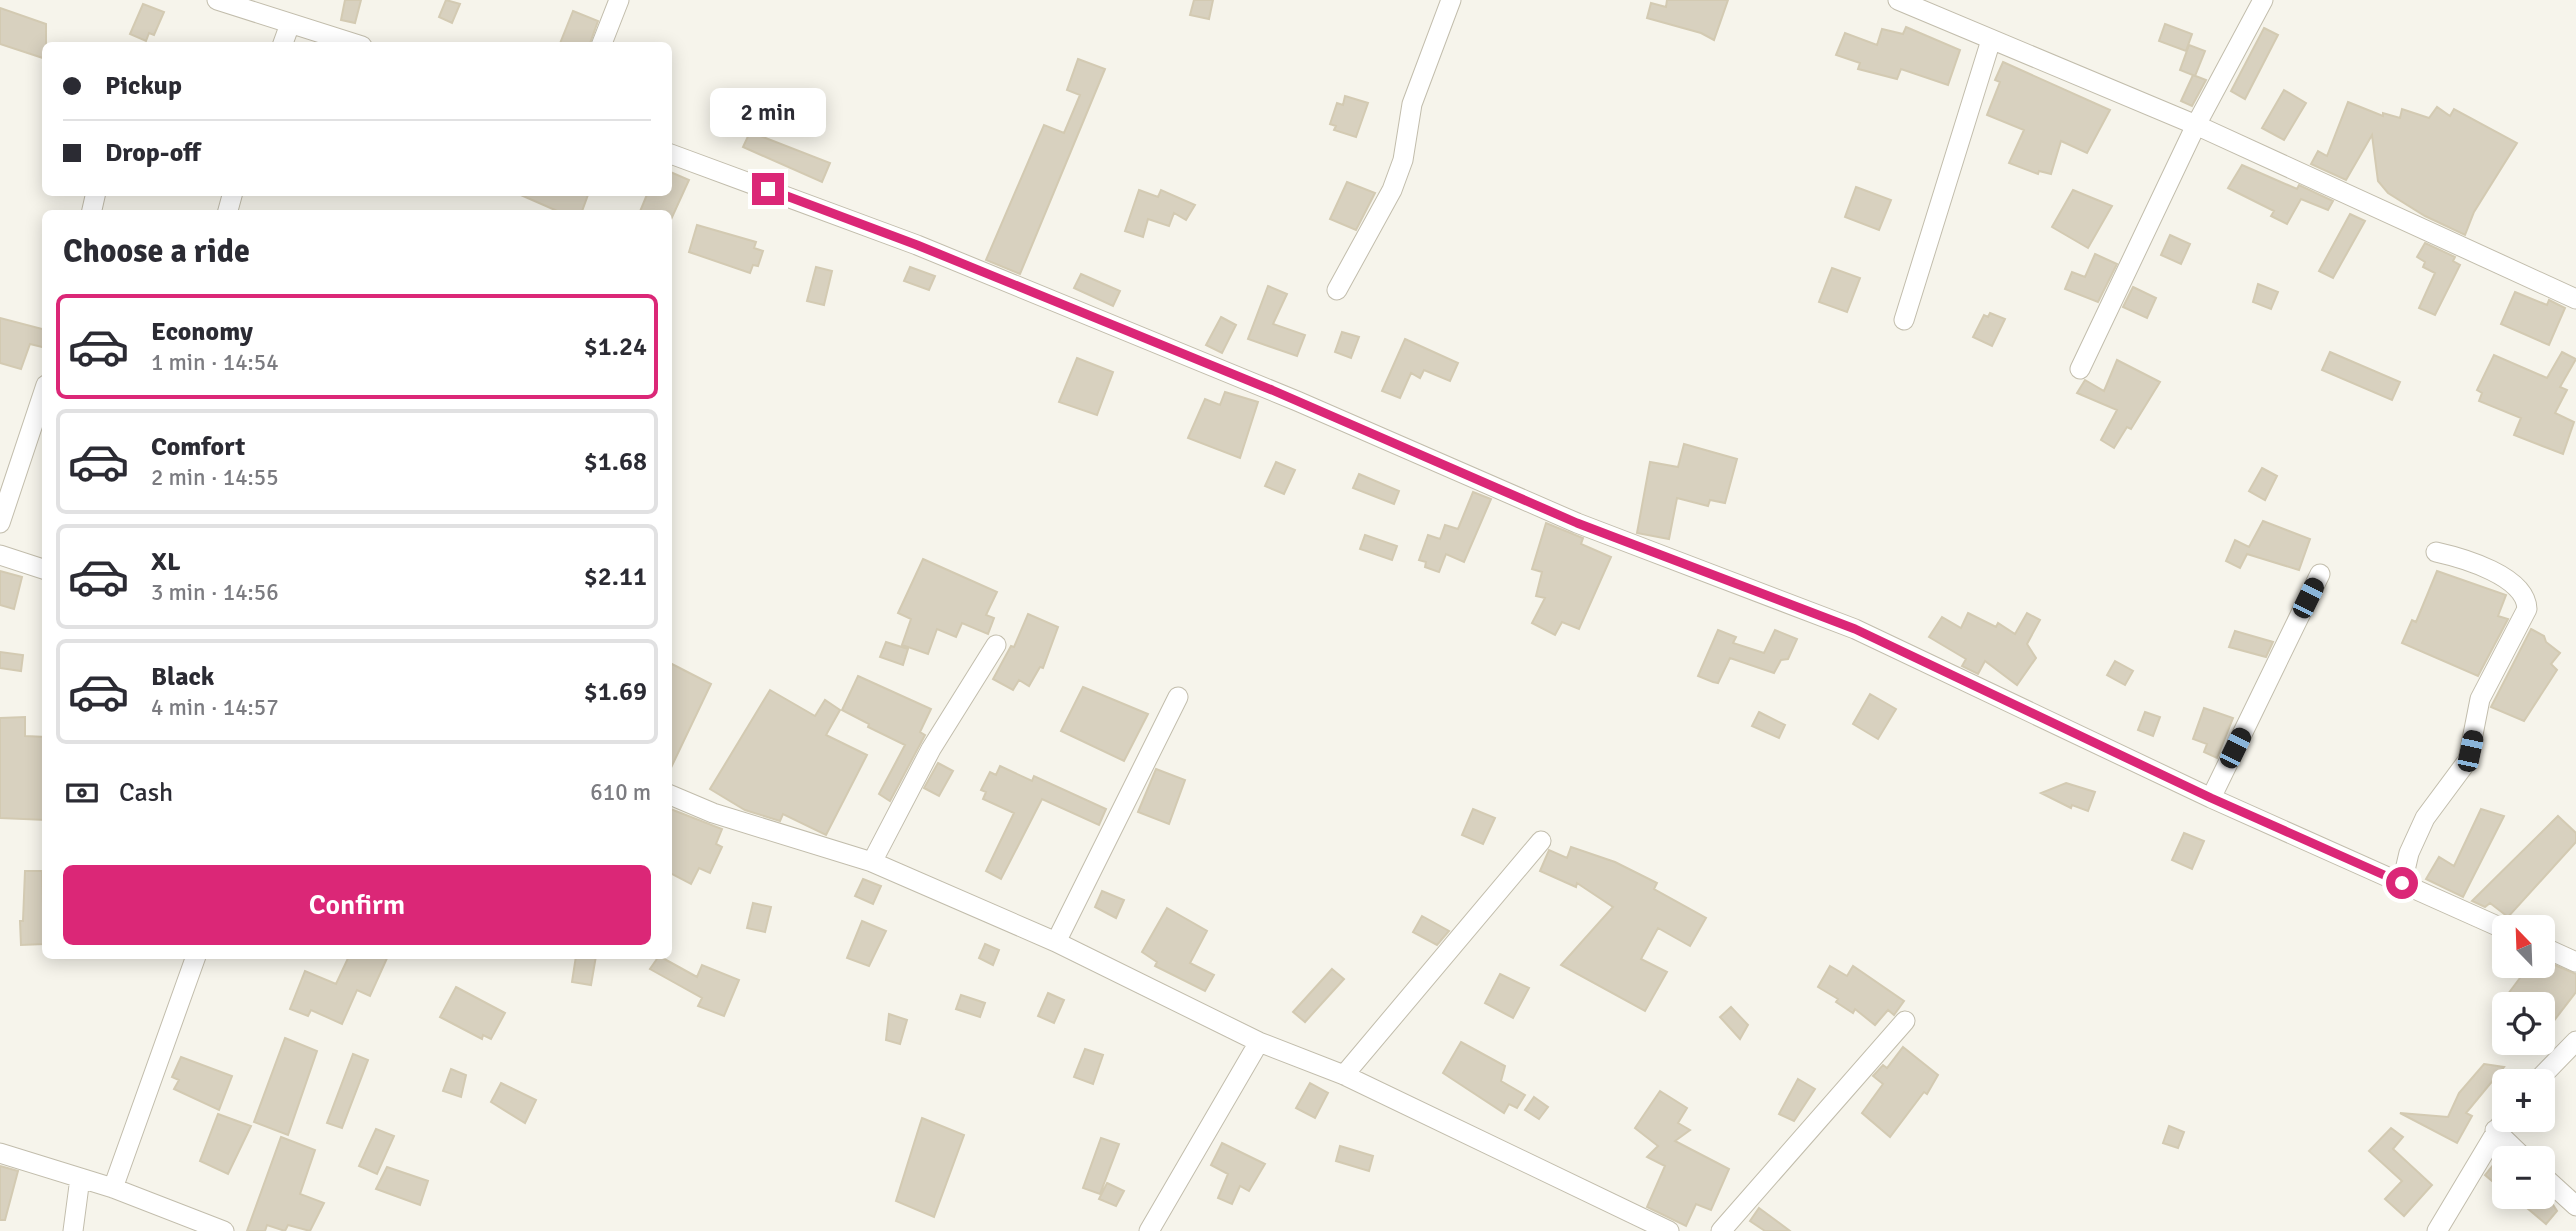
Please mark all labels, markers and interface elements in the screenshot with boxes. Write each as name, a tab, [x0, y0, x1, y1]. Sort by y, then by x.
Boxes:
text: Pickup	[105, 70, 182, 102]
callout: 2 min	[710, 88, 826, 136]
text: 2 min	[740, 98, 796, 127]
text: Drop-off	[105, 137, 201, 169]
route end	[752, 173, 784, 205]
text: Choose a ride	[63, 232, 250, 271]
icon: car	[67, 315, 130, 378]
text: Economy	[151, 316, 253, 348]
text: $1.24	[584, 331, 647, 363]
text: 1 min · 14:54	[151, 348, 279, 377]
icon: car	[67, 430, 130, 493]
text: Comfort	[151, 431, 245, 463]
text: $1.68	[584, 446, 647, 478]
text: 2 min · 14:55	[151, 463, 279, 492]
icon: car	[67, 545, 130, 608]
text: XL	[151, 546, 181, 578]
text: $2.11	[584, 561, 647, 593]
car	[2290, 575, 2327, 621]
text: 3 min · 14:56	[151, 578, 279, 607]
icon: car	[67, 660, 130, 723]
text: Black	[151, 661, 214, 693]
text: $1.69	[584, 676, 647, 708]
text: 4 min · 14:57	[151, 693, 279, 722]
car	[2217, 725, 2254, 771]
car	[2456, 728, 2485, 774]
icon: cash	[63, 774, 101, 812]
text: Cash	[119, 777, 173, 809]
text: 610 m	[590, 778, 651, 807]
button: Confirm	[63, 865, 651, 945]
route start	[2386, 867, 2418, 899]
north arrow	[2492, 915, 2555, 978]
map controls	[2492, 915, 2555, 1209]
button: locate	[2492, 992, 2555, 1055]
button: +	[2492, 1069, 2555, 1132]
button: −	[2492, 1146, 2555, 1209]

